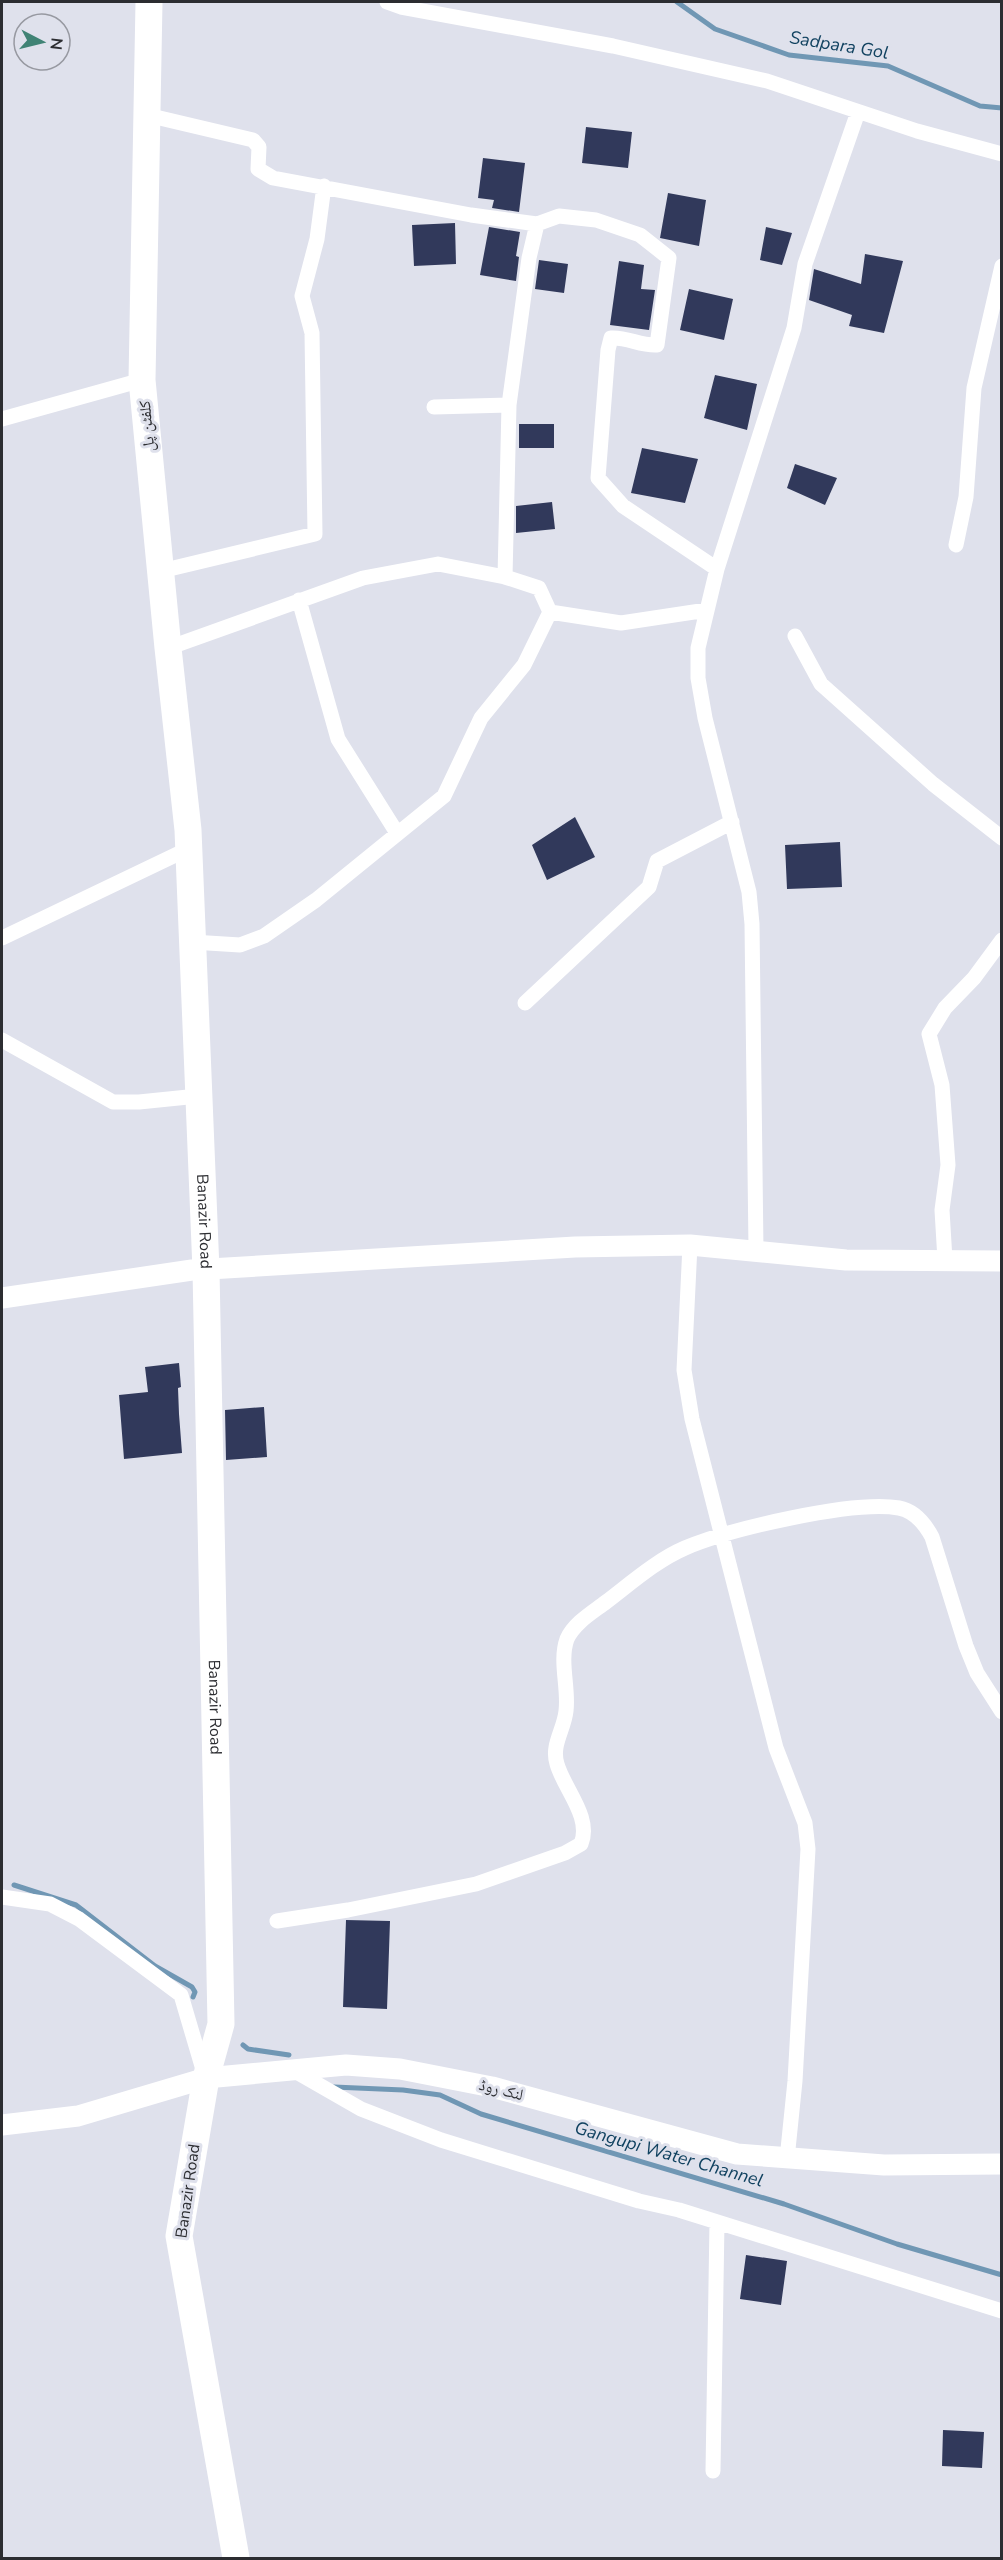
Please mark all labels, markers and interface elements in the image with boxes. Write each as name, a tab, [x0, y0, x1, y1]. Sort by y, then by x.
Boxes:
north arrow	[12, 12, 72, 72]
water label: Sadpara Gol	[788, 25, 890, 65]
text: N	[44, 36, 68, 51]
street label: کلفٹن پل	[134, 399, 160, 452]
street label: Banazir Road	[191, 1173, 217, 1269]
street label: Banazir Road	[203, 1659, 227, 1755]
street label: لنک روڈ	[477, 2074, 525, 2106]
water label: Gangupi Water Channel	[572, 2116, 766, 2192]
street label: Banazir Road	[170, 2142, 206, 2240]

